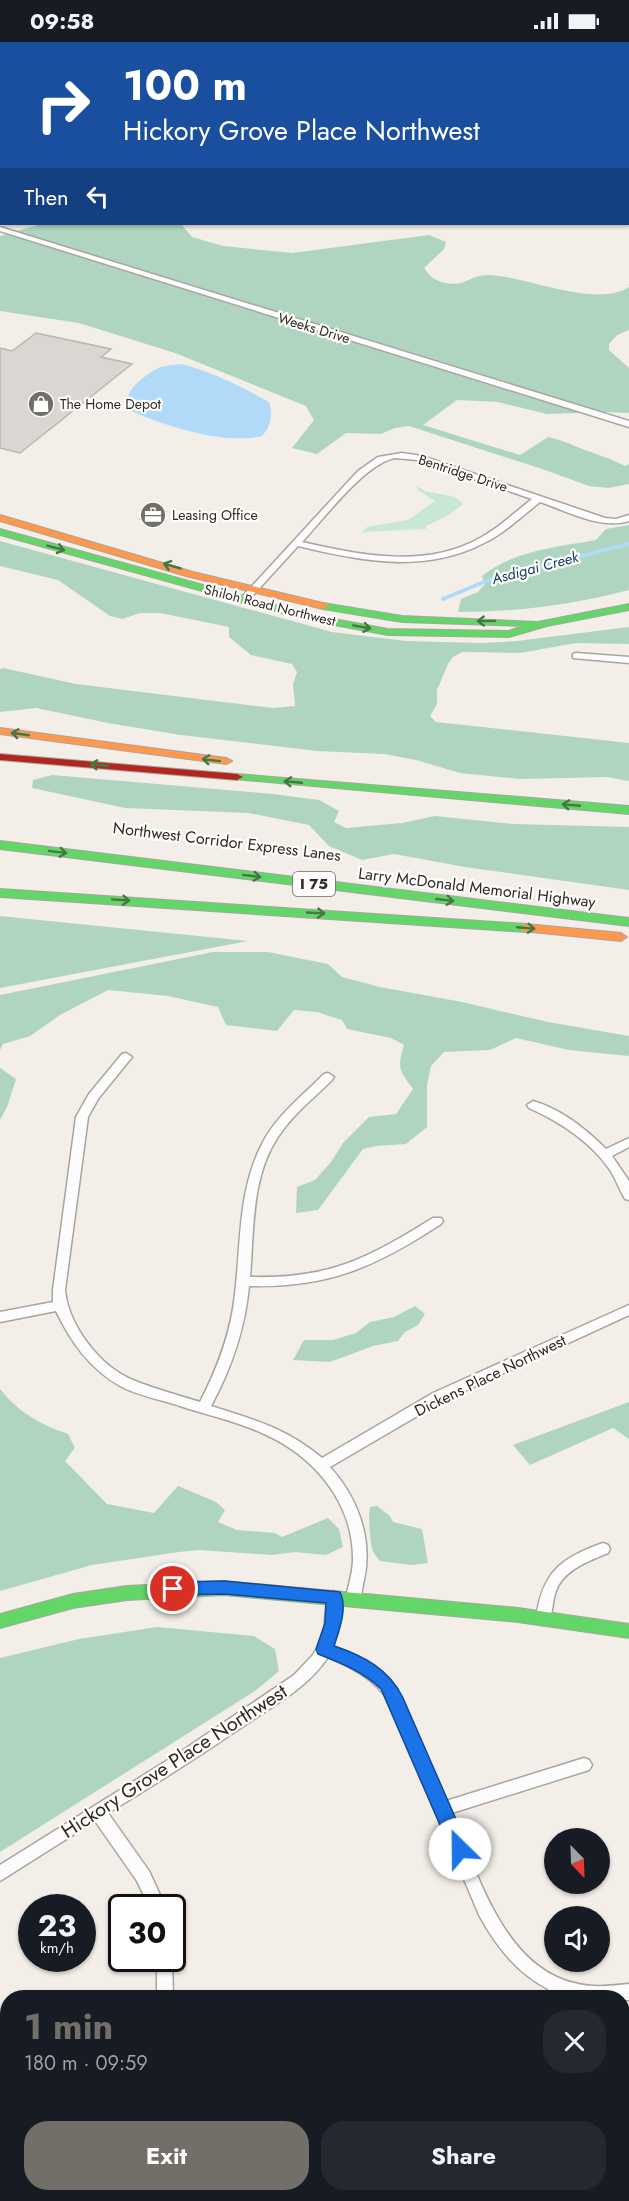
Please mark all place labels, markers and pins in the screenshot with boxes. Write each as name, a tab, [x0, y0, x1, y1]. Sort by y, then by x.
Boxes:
shop icon: The Home Depot	[26, 389, 56, 419]
place label: The Home Depot	[60, 394, 162, 414]
office icon: Leasing Office	[138, 500, 168, 530]
place label: Leasing Office	[172, 505, 258, 525]
pin	[147, 1563, 198, 1614]

